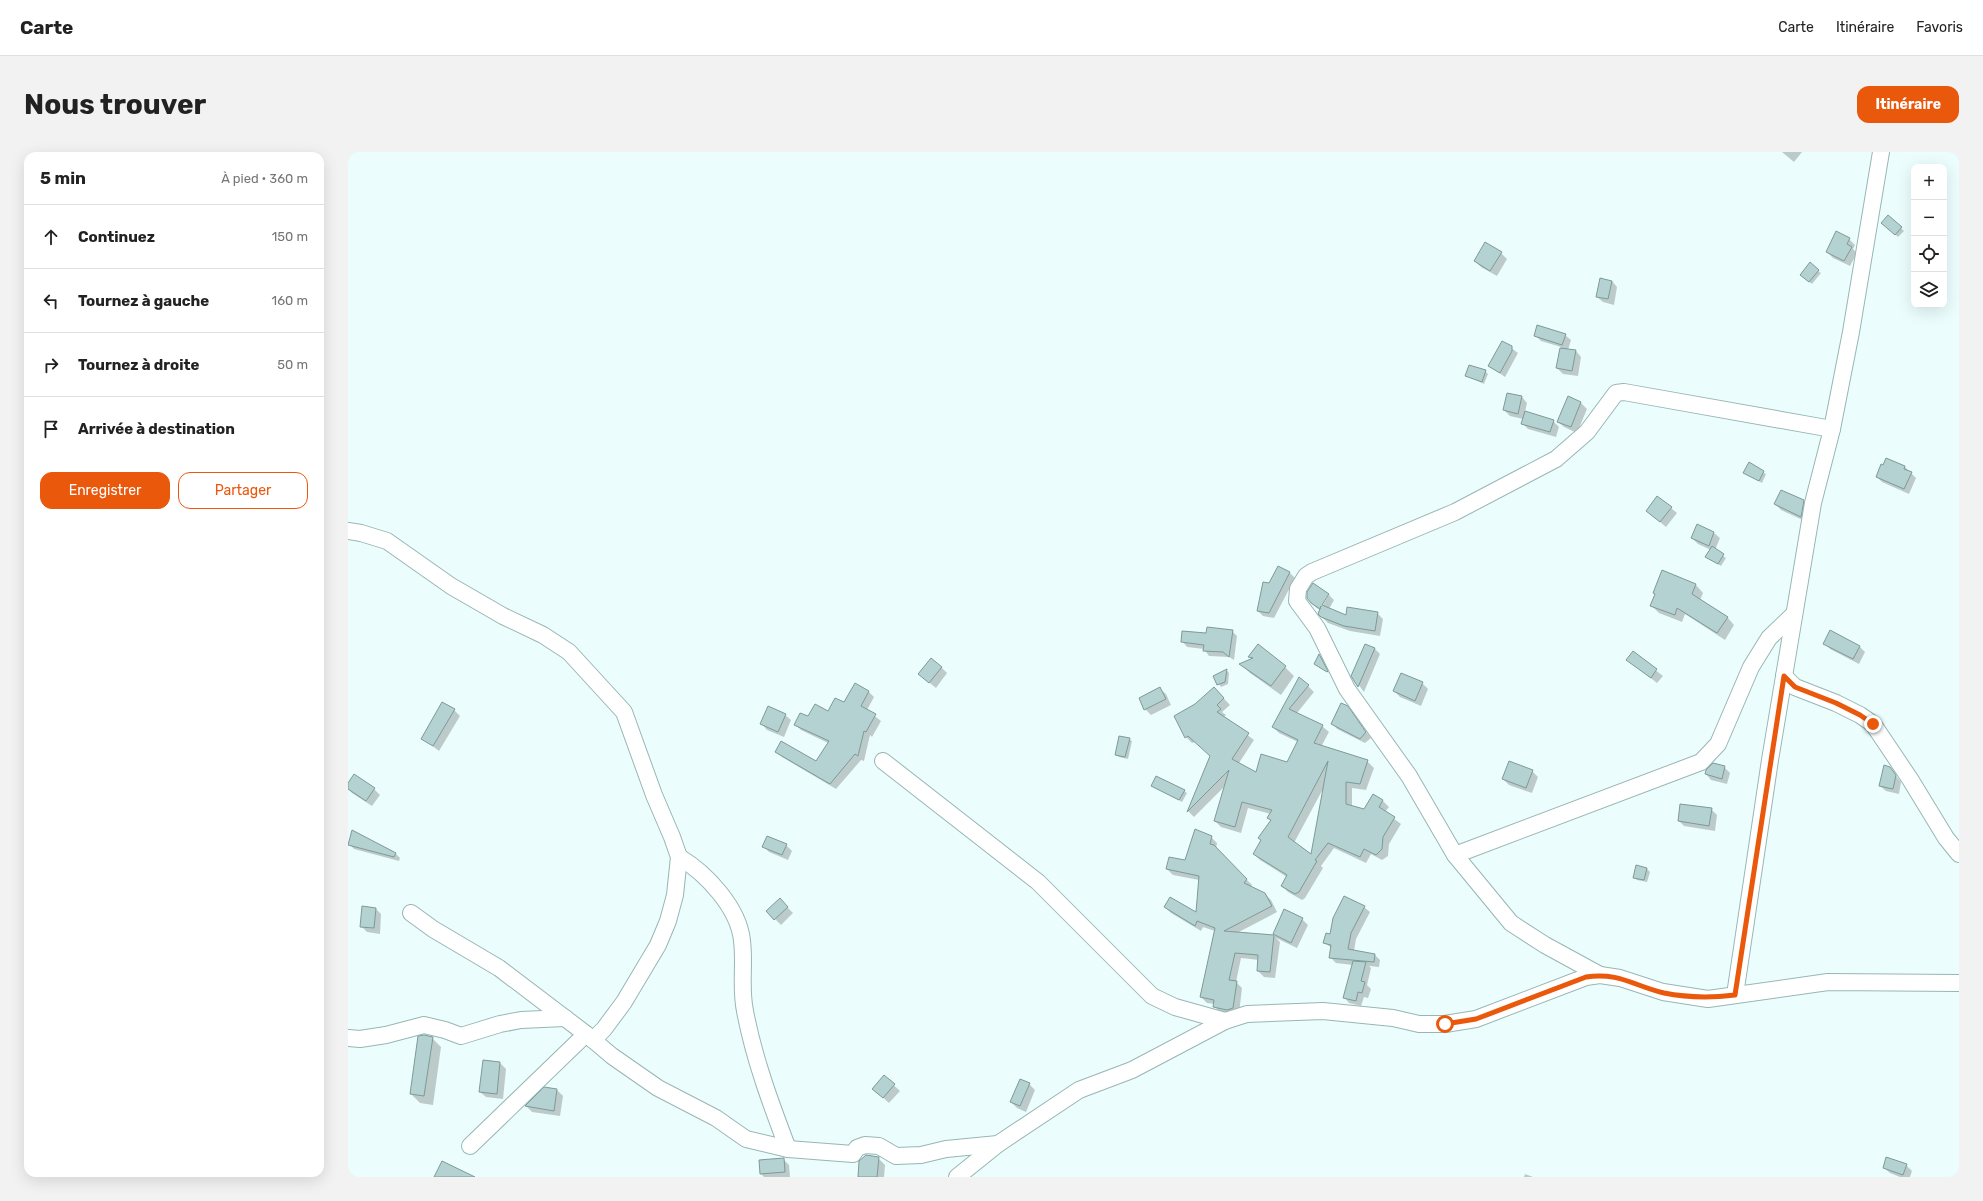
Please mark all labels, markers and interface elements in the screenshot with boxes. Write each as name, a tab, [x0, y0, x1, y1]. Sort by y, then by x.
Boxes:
text: Carte	[20, 16, 73, 39]
text: Carte	[1778, 19, 1814, 36]
text: Itinéraire	[1836, 19, 1894, 36]
text: Favoris	[1916, 19, 1963, 36]
button: Itinéraire	[1857, 86, 1959, 123]
text: Nous trouver	[24, 88, 206, 121]
map controls	[1911, 164, 1947, 308]
button: +	[1911, 164, 1947, 200]
text: 5 min	[40, 168, 86, 188]
text: À pied · 360 m	[221, 171, 308, 186]
button: −	[1911, 200, 1947, 236]
icon: ahead	[40, 226, 62, 248]
text: Continuez	[78, 228, 155, 246]
text: 150 m	[272, 229, 308, 244]
button: locate	[1911, 236, 1947, 272]
button: layers	[1911, 272, 1947, 308]
icon: left	[40, 290, 62, 312]
text: Tournez à gauche	[78, 292, 209, 310]
text: 160 m	[272, 293, 308, 308]
icon: right	[40, 354, 62, 376]
text: Tournez à droite	[78, 356, 199, 374]
text: 50 m	[277, 357, 308, 372]
icon: arrive	[40, 418, 62, 440]
text: Arrivée à destination	[78, 420, 235, 438]
button: Enregistrer	[40, 472, 170, 509]
button: Partager	[178, 472, 308, 509]
route end	[1864, 715, 1882, 733]
route start	[1436, 1015, 1454, 1033]

